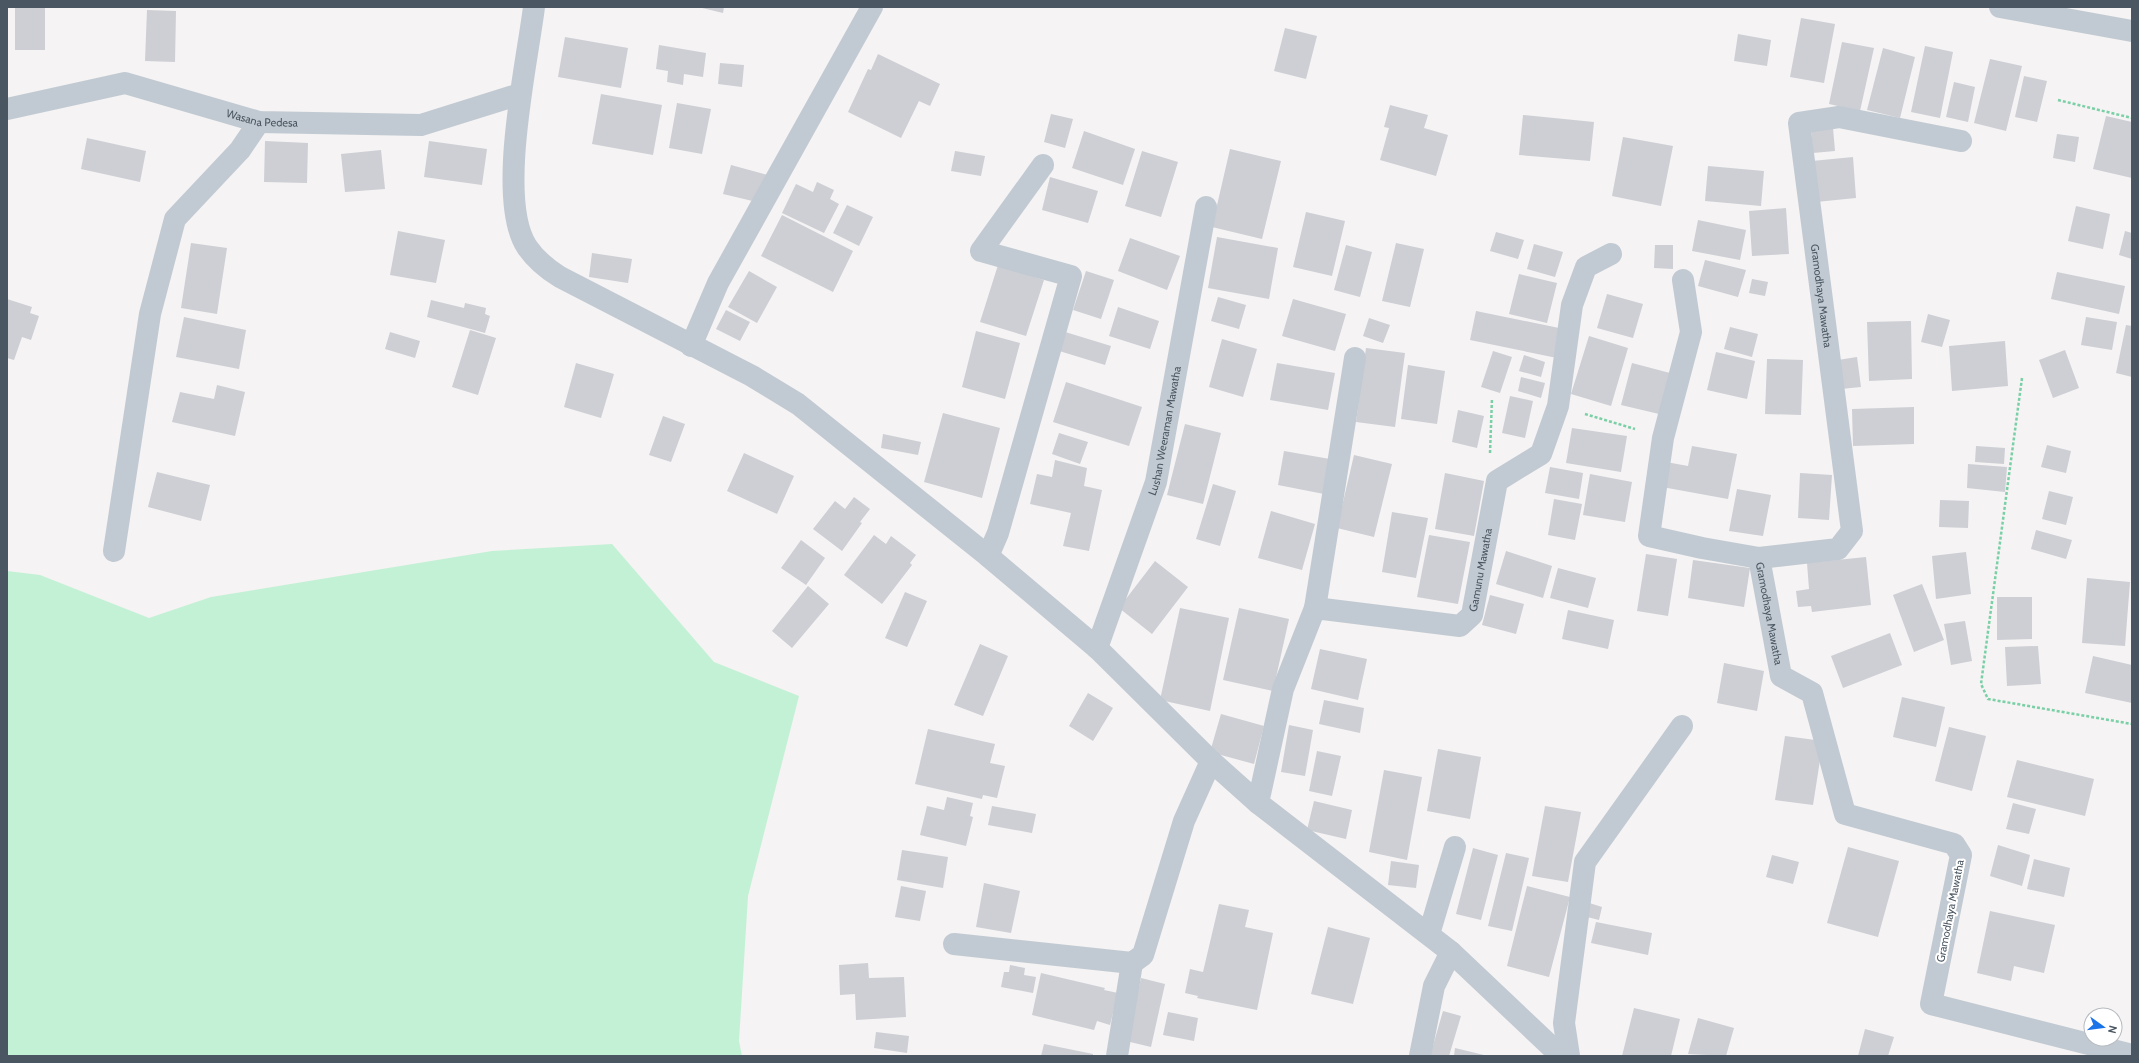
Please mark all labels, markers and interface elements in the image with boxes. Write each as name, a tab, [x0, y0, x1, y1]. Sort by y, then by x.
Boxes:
street label: Wasana Pedesa	[225, 106, 299, 130]
street label: Gramodhaya Mawatha	[1808, 243, 1835, 349]
street label: Lushan Weeraman Mawatha	[1145, 364, 1184, 497]
street label: Gamunu Mawatha	[1466, 526, 1495, 613]
street label: Gramodhaya Mawatha	[1753, 561, 1786, 667]
street label: Gramodhaya Mawatha	[1933, 858, 1967, 963]
north arrow	[2083, 1007, 2123, 1047]
text: N	[2105, 1024, 2120, 1035]

